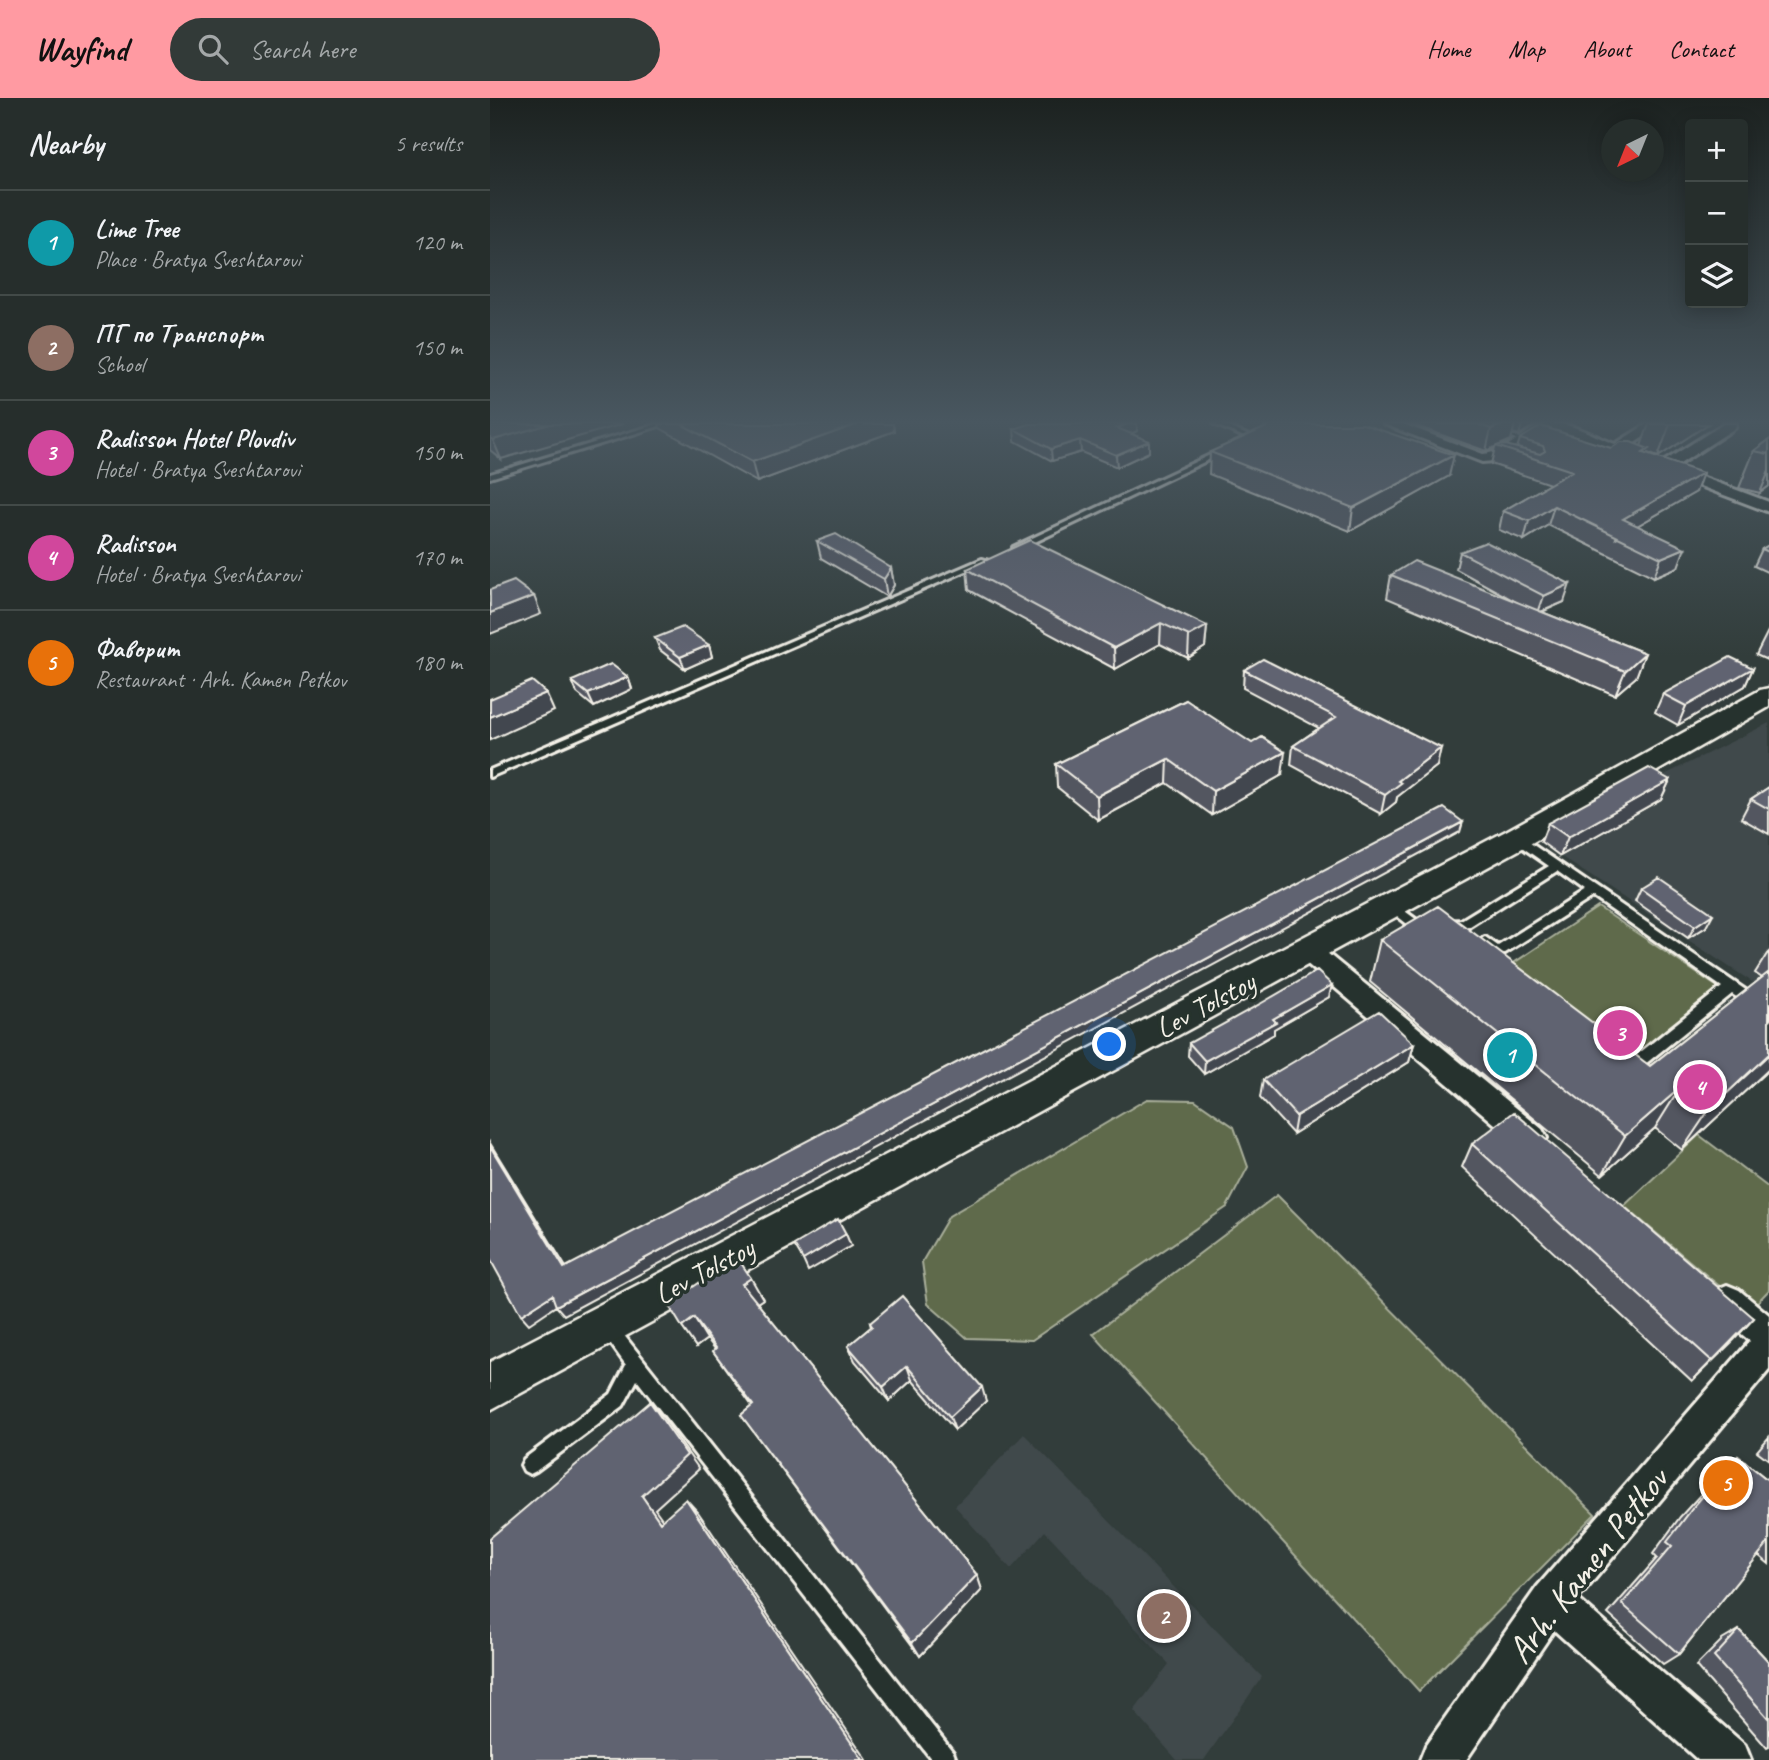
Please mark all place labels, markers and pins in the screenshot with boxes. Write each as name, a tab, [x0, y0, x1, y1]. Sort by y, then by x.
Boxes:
pin: 3	[1597, 1007, 1643, 1059]
pin: 1	[1487, 1029, 1533, 1081]
pin: 4	[1677, 1061, 1723, 1113]
pin: 5	[1703, 1457, 1749, 1509]
pin: 2	[1141, 1590, 1187, 1642]

